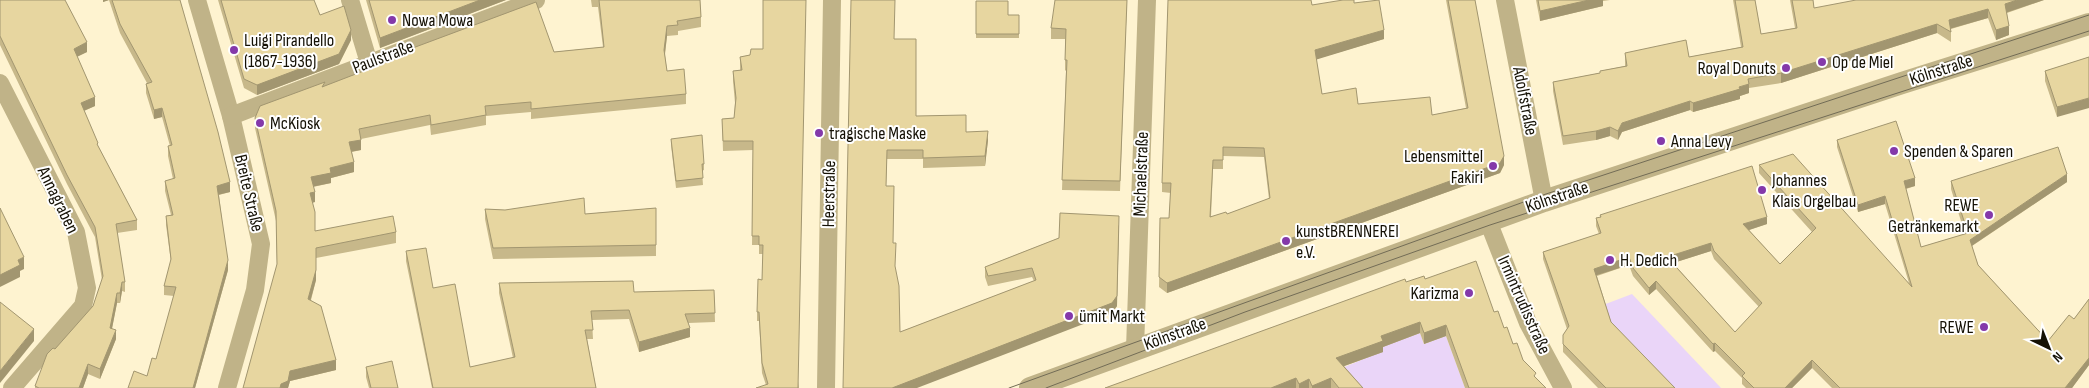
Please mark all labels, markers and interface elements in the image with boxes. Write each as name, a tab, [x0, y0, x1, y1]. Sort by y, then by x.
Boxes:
place label: Nowa Mowa	[402, 10, 473, 31]
marker: Nowa Mowa	[386, 14, 398, 26]
place label: Luigi Pirandello (1867-1936)	[244, 30, 334, 72]
street label: Paulstraße	[349, 36, 417, 78]
marker: Luigi Pirandello (1867-1936)	[228, 44, 240, 56]
street label: Kölnstraße	[1907, 50, 1975, 90]
place label: Op de Miel	[1832, 52, 1893, 73]
marker: Op de Miel	[1816, 56, 1828, 68]
place label: Royal Donuts	[1697, 58, 1776, 79]
marker: Royal Donuts	[1780, 62, 1792, 74]
street label: Adolfstraße	[1508, 64, 1542, 137]
place label: McKiosk	[270, 113, 320, 134]
marker: McKiosk	[254, 117, 266, 129]
place label: tragische Maske	[829, 123, 926, 144]
marker: tragische Maske	[813, 127, 825, 139]
street label: Michaelstraße	[1129, 131, 1153, 217]
place label: Anna Levy	[1670, 131, 1732, 152]
marker: Anna Levy	[1655, 135, 1667, 147]
place label: Spenden & Sparen	[1904, 141, 2013, 162]
marker: Spenden & Sparen	[1888, 145, 1900, 157]
place label: Lebensmittel Fakiri	[1404, 146, 1483, 188]
street label: Breite Straße	[230, 152, 268, 234]
street label: Heerstraße	[818, 160, 840, 228]
marker: Lebensmittel Fakiri	[1487, 160, 1499, 172]
street label: Annagraben	[32, 162, 83, 237]
place label: Johannes Klais Orgelbau	[1771, 170, 1856, 212]
street label: Kölnstraße	[1523, 177, 1591, 217]
marker: Johannes Klais Orgelbau	[1756, 184, 1768, 196]
place label: REWE Getränkemarkt	[1888, 195, 1980, 237]
marker: REWE Getränkemarkt	[1983, 209, 1995, 221]
place label: kunstBRENNEREI e.V.	[1296, 221, 1399, 263]
marker: kunstBRENNEREI e.V.	[1280, 235, 1292, 247]
place label: H. Dedich	[1620, 250, 1677, 271]
street label: Irmintrudisstraße	[1493, 253, 1555, 357]
marker: H. Dedich	[1604, 254, 1616, 266]
place label: Karizma	[1411, 283, 1459, 304]
marker: Karizma	[1463, 287, 1475, 299]
place label: ümit Markt	[1079, 306, 1145, 327]
marker: ümit Markt	[1063, 310, 1075, 322]
street label: Kölnstraße	[1141, 313, 1209, 355]
place label: REWE	[1939, 317, 1974, 338]
marker: REWE	[1978, 321, 1990, 333]
north arrow	[2024, 323, 2074, 373]
text: N	[2049, 348, 2066, 366]

